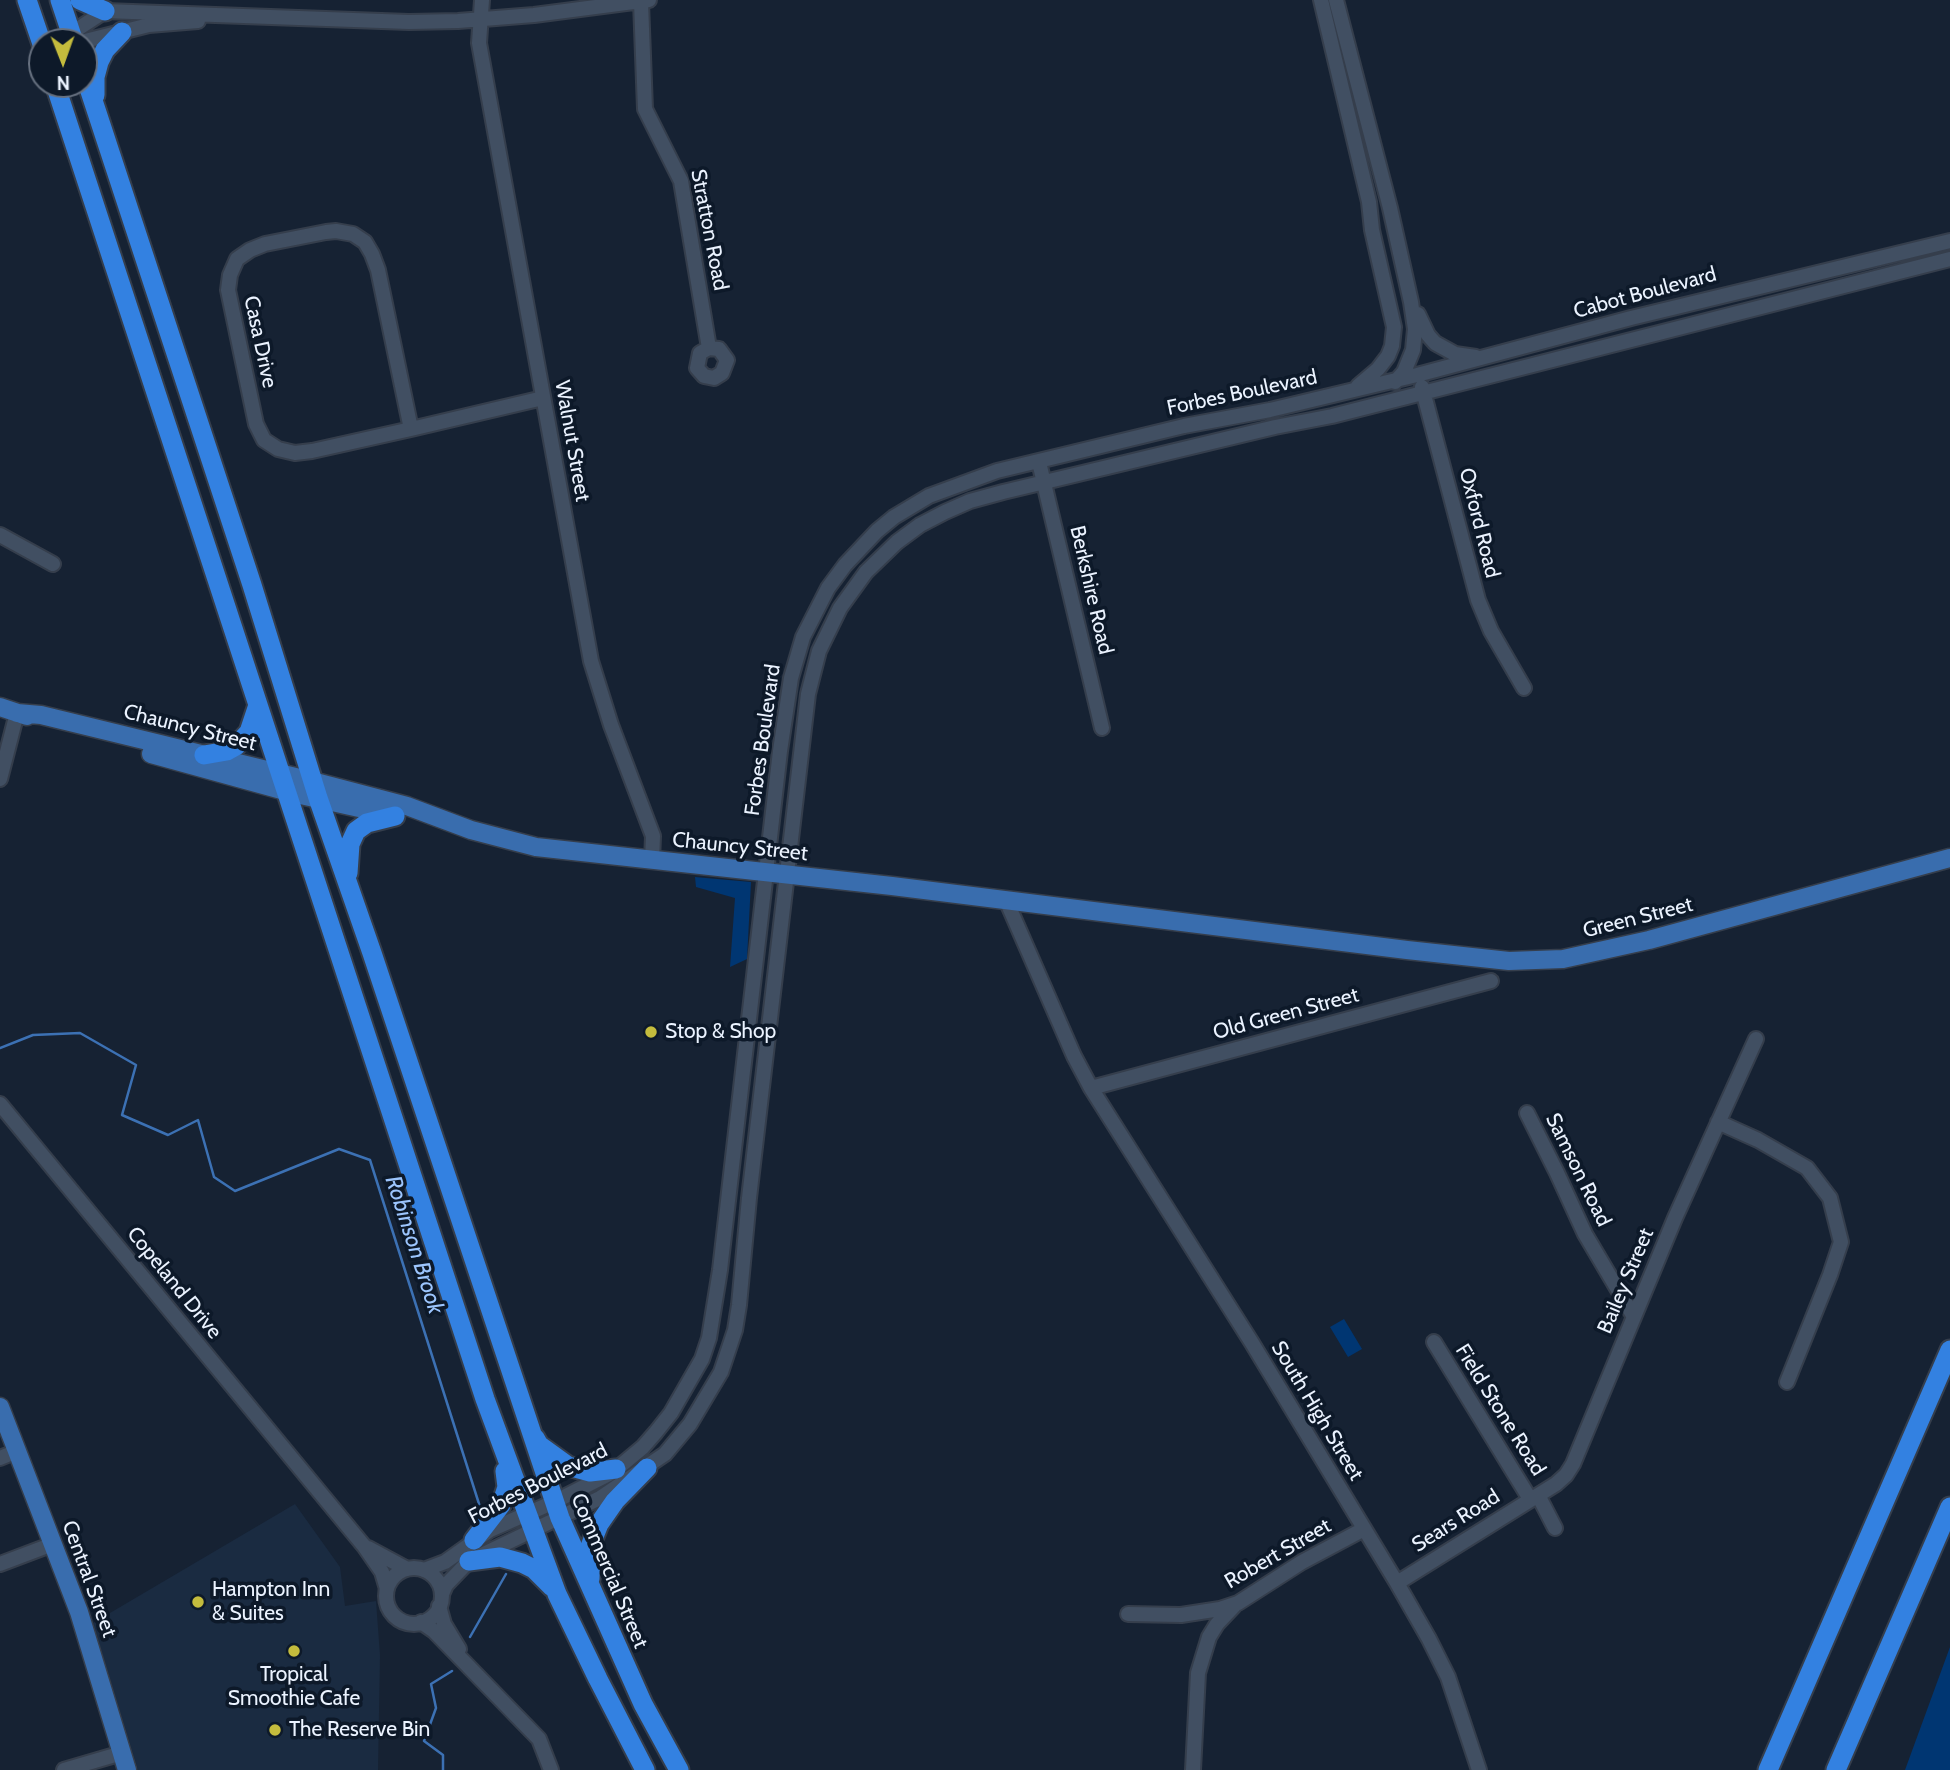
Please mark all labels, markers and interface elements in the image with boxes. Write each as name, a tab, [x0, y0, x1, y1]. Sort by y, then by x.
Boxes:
north arrow	[28, 28, 98, 98]
text: N	[56, 71, 70, 94]
street label: Stratton Road	[685, 167, 733, 293]
street label: Cabot Boulevard	[1571, 262, 1719, 324]
street label: Casa Drive	[238, 294, 282, 390]
street label: Forbes Boulevard	[1165, 365, 1319, 421]
street label: Walnut Street	[549, 378, 595, 504]
street label: Oxford Road	[1453, 465, 1505, 581]
street label: Berkshire Road	[1064, 523, 1118, 657]
street label: Forbes Boulevard	[740, 662, 786, 818]
street label: Chauncy Street	[121, 699, 259, 757]
street label: Chauncy Street	[671, 827, 809, 867]
street label: Green Street	[1580, 892, 1696, 944]
street label: Old Green Street	[1211, 982, 1361, 1046]
place label: Stop & Shop	[665, 1019, 776, 1045]
marker: Stop & Shop	[643, 1024, 659, 1040]
street label: Samson Road	[1540, 1109, 1616, 1231]
water label: Robinson Brook	[379, 1172, 449, 1318]
street label: Copeland Drive	[121, 1222, 227, 1344]
street label: Bailey Street	[1593, 1225, 1659, 1337]
street label: South High Street	[1266, 1337, 1368, 1485]
street label: Field Stone Road	[1449, 1339, 1551, 1481]
street label: Forbes Boulevard	[464, 1438, 612, 1530]
street label: Sears Road	[1407, 1484, 1505, 1558]
street label: Commercial Street	[565, 1490, 653, 1652]
street label: Robert Street	[1220, 1513, 1336, 1595]
street label: Central Street	[56, 1517, 122, 1641]
place label: Hampton Inn & Suites	[212, 1577, 330, 1627]
marker: Hampton Inn & Suites	[190, 1594, 206, 1610]
marker: Tropical Smoothie Cafe	[286, 1643, 302, 1659]
place label: Tropical Smoothie Cafe	[228, 1662, 360, 1712]
place label: The Reserve Bin	[289, 1717, 430, 1743]
marker: The Reserve Bin	[267, 1722, 283, 1738]

